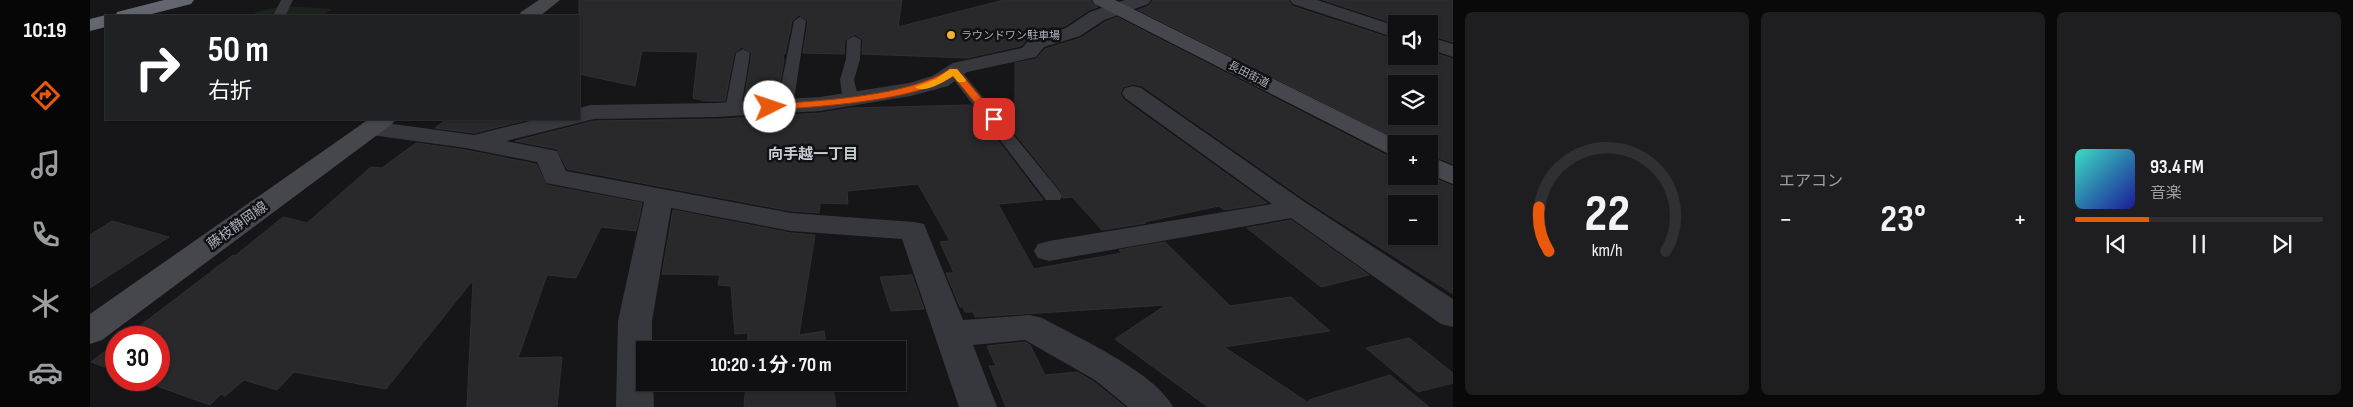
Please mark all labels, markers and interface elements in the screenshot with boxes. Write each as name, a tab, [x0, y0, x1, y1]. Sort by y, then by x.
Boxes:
map controls	[1388, 15, 1438, 245]
button: sound	[1388, 15, 1438, 65]
text: 10:19	[24, 17, 66, 44]
text: 50 m	[208, 29, 269, 72]
marker: ラウンドワン駐車場	[945, 29, 957, 41]
place label: ラウンドワン駐車場	[961, 29, 1060, 42]
icon: right	[125, 35, 190, 100]
street label: 長田街道	[1226, 59, 1271, 90]
button: layers	[1388, 75, 1438, 125]
icon: directions	[28, 78, 63, 113]
text: 右折	[208, 78, 252, 105]
position arrow	[743, 80, 795, 132]
pin	[973, 98, 1015, 140]
icon: arrive	[980, 105, 1008, 133]
button: +	[1388, 135, 1438, 185]
district label: 向手越一丁目	[768, 145, 858, 164]
icon: music	[28, 147, 63, 182]
text: 93.4 FM	[2150, 156, 2204, 179]
text: エアコン	[1779, 172, 1843, 191]
text: 22	[1584, 183, 1630, 246]
text: 音楽	[2150, 184, 2182, 203]
button: −	[1388, 195, 1438, 245]
text: 23°	[1880, 197, 1926, 242]
street label: 藤枝静岡線	[204, 198, 271, 253]
text: −	[1779, 203, 1793, 236]
text: +	[2013, 203, 2027, 236]
icon: phone	[28, 217, 63, 252]
icon: previous	[2102, 230, 2130, 258]
icon: pause	[2185, 230, 2213, 258]
icon: next	[2268, 230, 2296, 258]
text: km/h	[1592, 240, 1622, 261]
icon: climate	[28, 286, 63, 321]
speed limit sign: 30	[105, 326, 170, 391]
text: 10:20 · 1 分 · 70 m	[710, 354, 832, 377]
icon: car	[28, 355, 63, 390]

